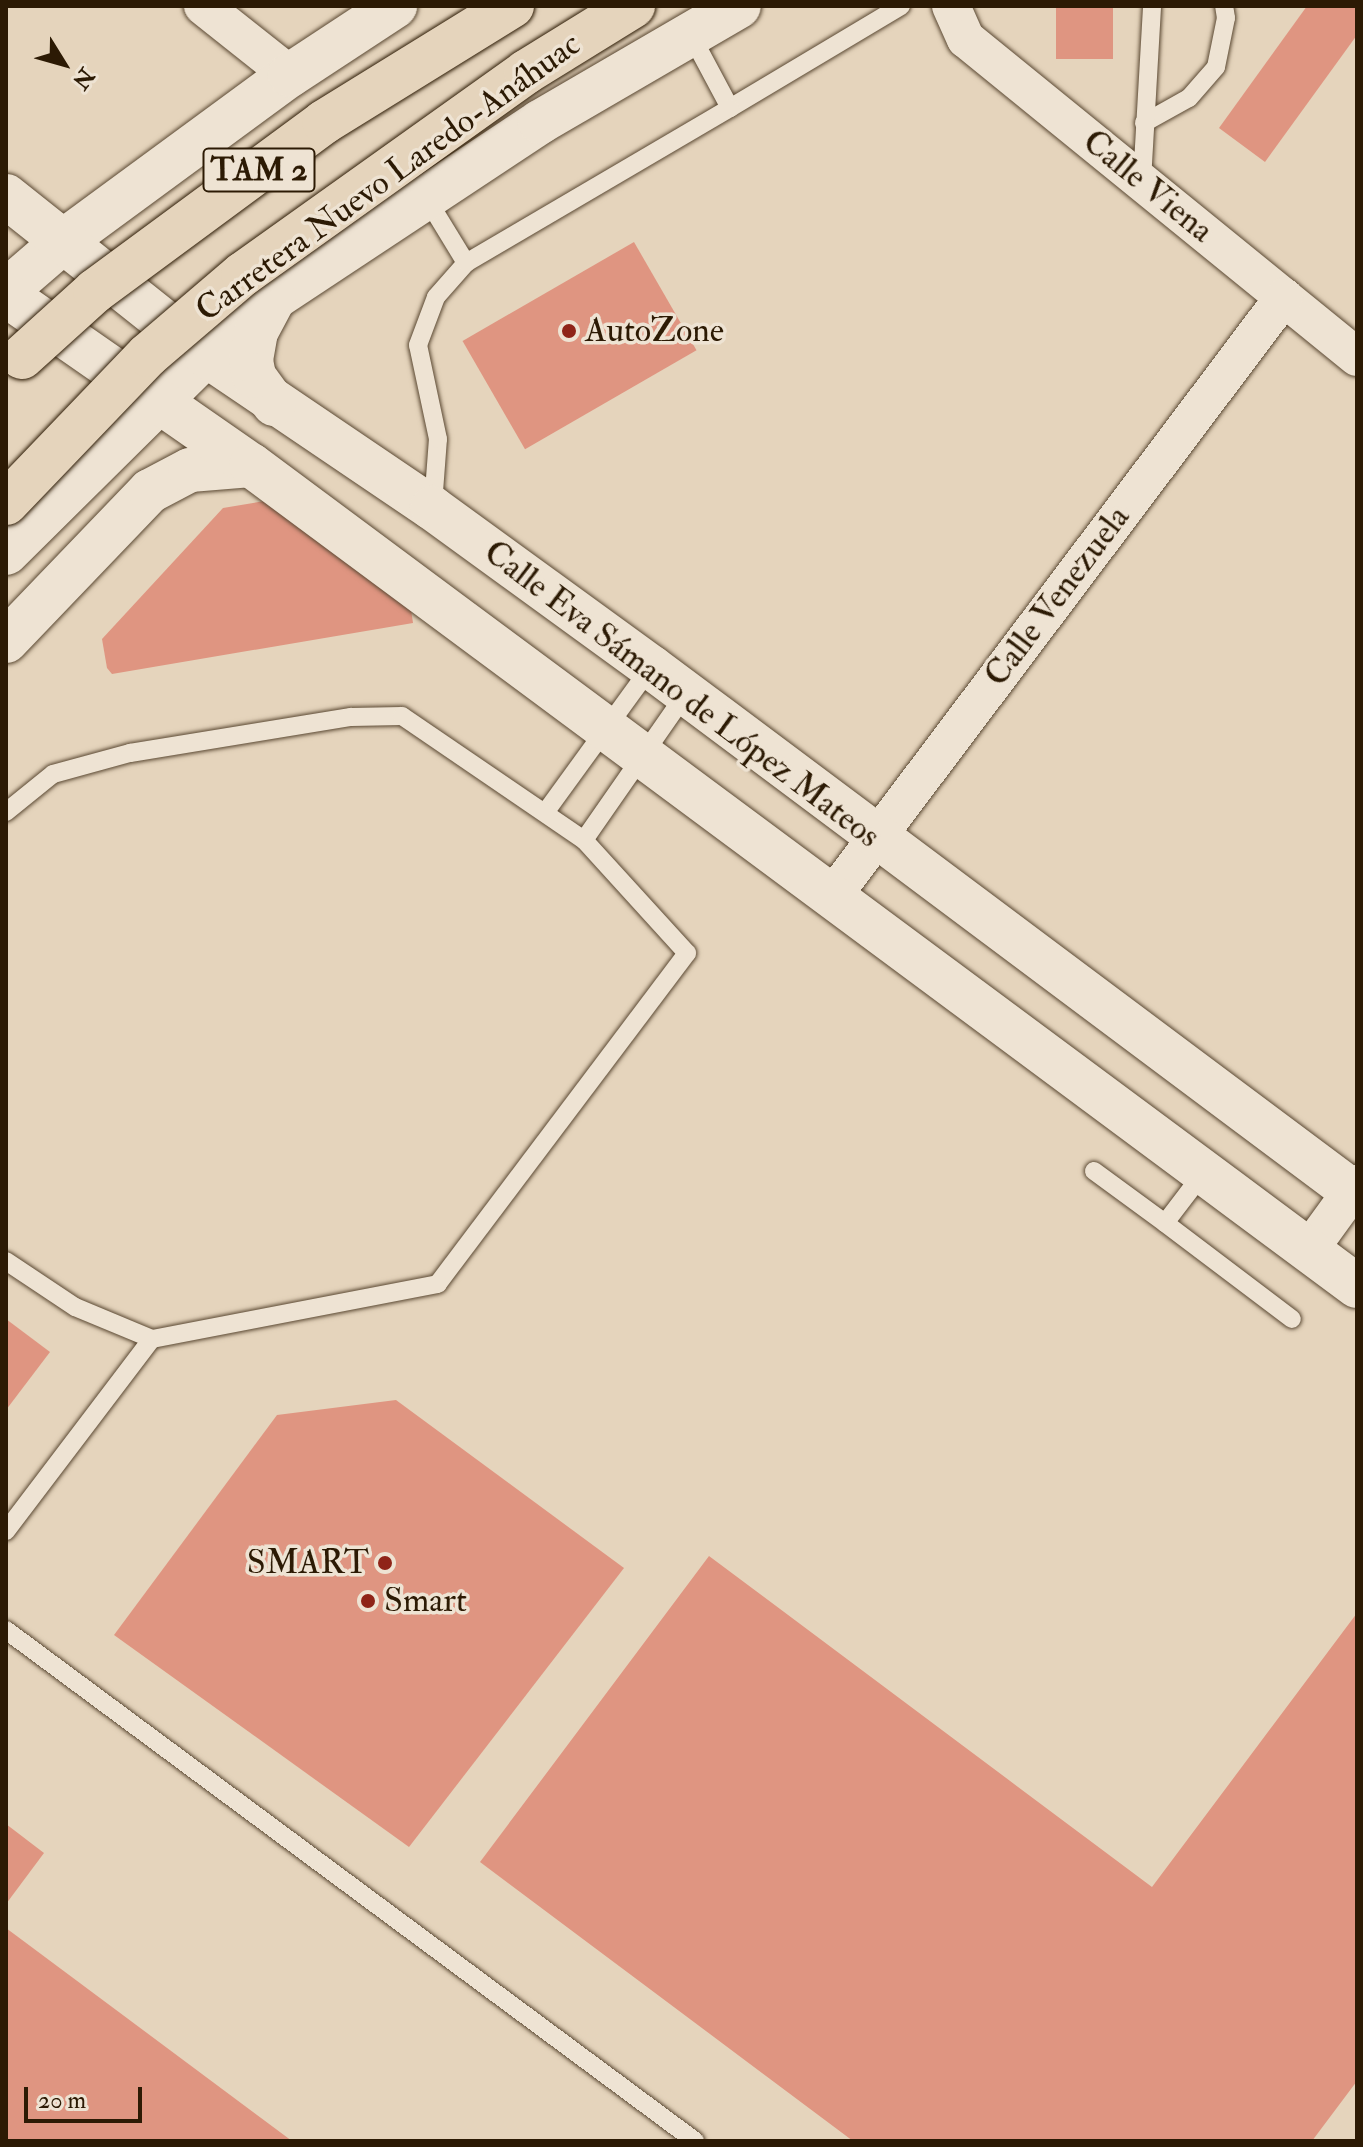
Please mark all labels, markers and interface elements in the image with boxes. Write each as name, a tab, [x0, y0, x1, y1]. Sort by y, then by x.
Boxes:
north arrow	[24, 24, 104, 104]
street label: Carretera Nuevo Laredo-Anáhuac	[188, 24, 588, 330]
text: N	[66, 62, 100, 95]
street label: Calle Viena	[1075, 121, 1221, 251]
road number: TAM 2	[201, 142, 317, 198]
place label: AutoZone	[585, 311, 724, 351]
marker: AutoZone	[560, 322, 578, 340]
street label: Calle Venezuela	[976, 498, 1138, 694]
street label: Calle Eva Sámano de López Mateos	[476, 532, 888, 856]
place label: SMART	[247, 1543, 369, 1583]
marker: SMART	[376, 1554, 394, 1572]
place label: Smart	[384, 1581, 467, 1621]
marker: Smart	[359, 1592, 377, 1610]
scale bar	[28, 2071, 146, 2121]
text: 20 m	[38, 2085, 86, 2116]

